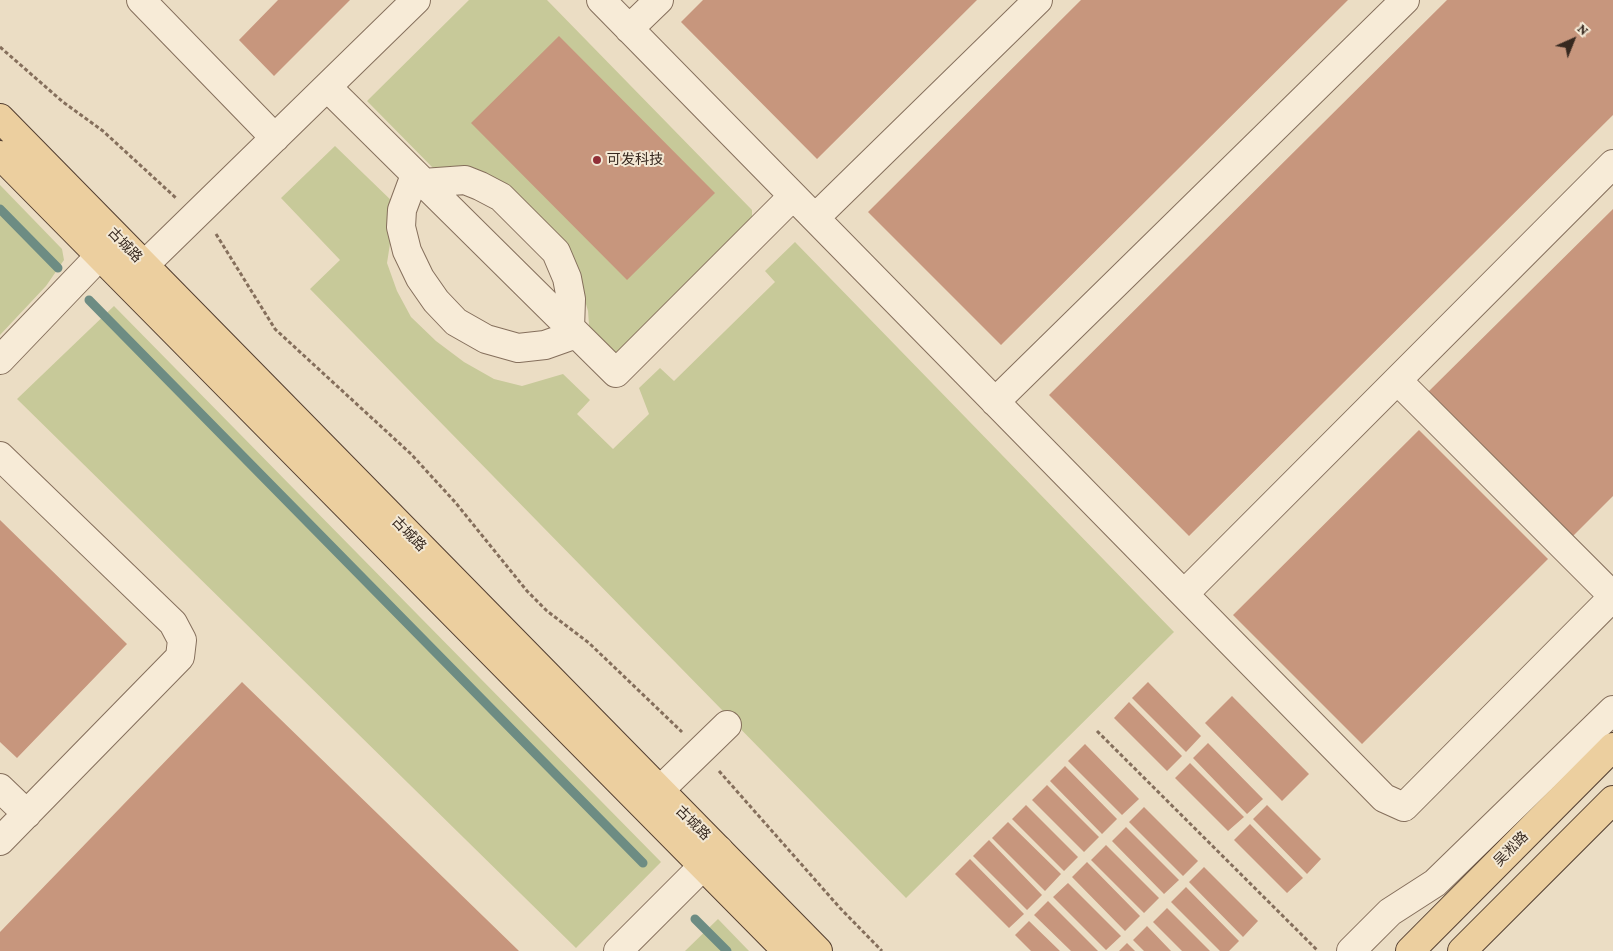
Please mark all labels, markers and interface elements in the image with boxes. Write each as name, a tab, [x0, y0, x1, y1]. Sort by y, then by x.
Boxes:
north arrow	[1548, 15, 1598, 65]
text: N	[1574, 20, 1592, 38]
place label: 可发科技	[607, 152, 663, 168]
marker: 可发科技	[591, 154, 603, 166]
street label: 古城路	[104, 224, 146, 266]
street label: 古城路	[388, 513, 430, 555]
street label: 古城路	[672, 802, 714, 844]
street label: 吴淞路	[1490, 828, 1532, 870]

